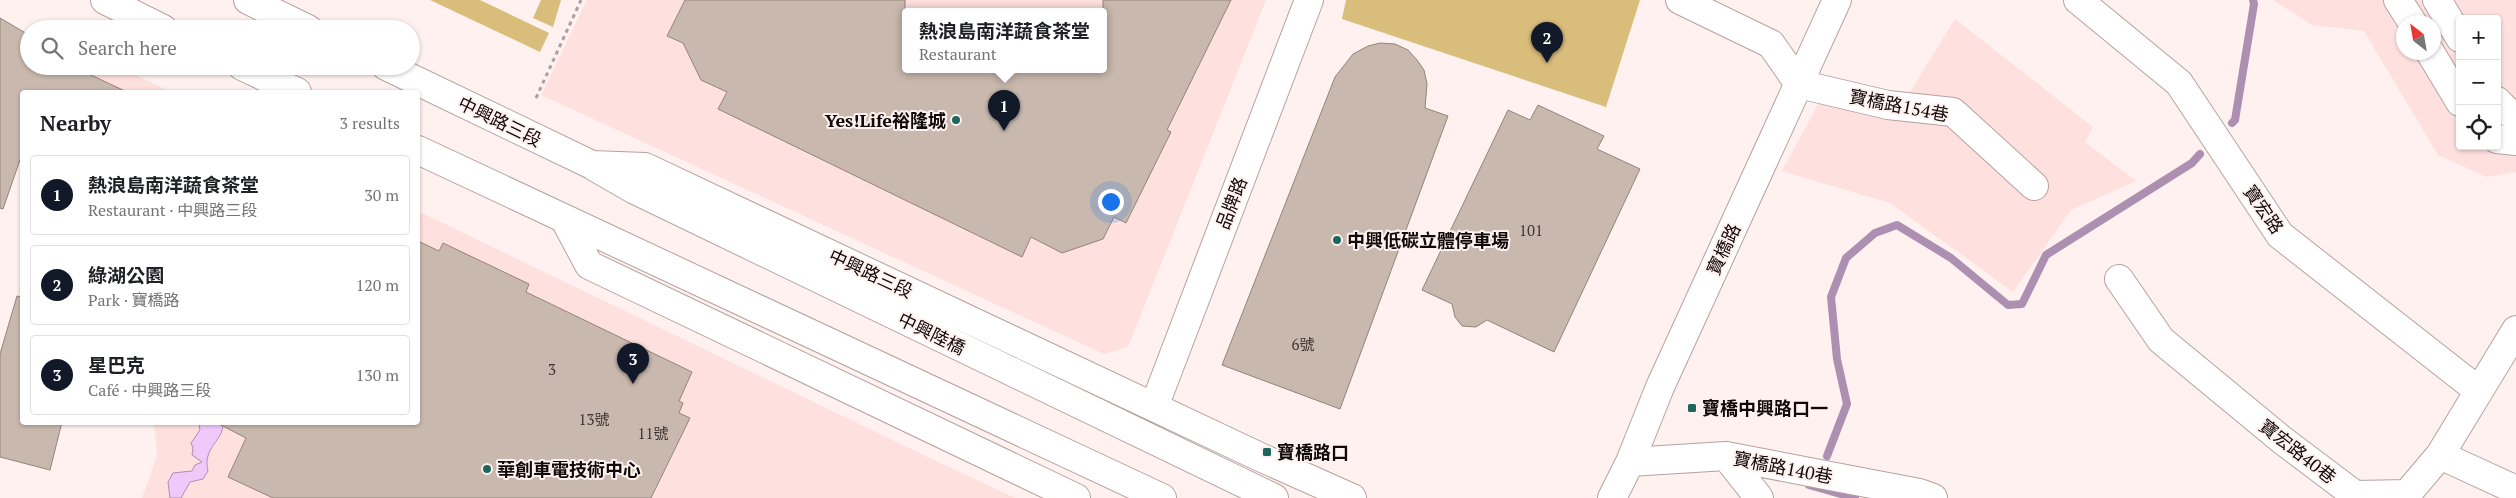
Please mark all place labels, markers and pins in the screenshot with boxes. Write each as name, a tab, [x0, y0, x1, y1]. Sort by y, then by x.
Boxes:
pin: 2	[1531, 22, 1563, 63]
pin: 1	[988, 90, 1020, 131]
place label: Yes!Life裕隆城	[825, 108, 946, 132]
marker: Yes!Life裕隆城	[950, 114, 962, 126]
place label: 中興低碳立體停車場	[1347, 228, 1509, 252]
marker: 中興低碳立體停車場	[1331, 234, 1343, 246]
pin: 3	[617, 343, 649, 384]
place label: 寶橋中興路口一	[1702, 396, 1828, 420]
marker: 寶橋中興路口一	[1686, 402, 1698, 414]
place label: 寶橋路口	[1277, 440, 1349, 464]
marker: 寶橋路口	[1261, 446, 1273, 458]
place label: 華創車電技術中心	[497, 457, 641, 481]
marker: 華創車電技術中心	[481, 463, 493, 475]

